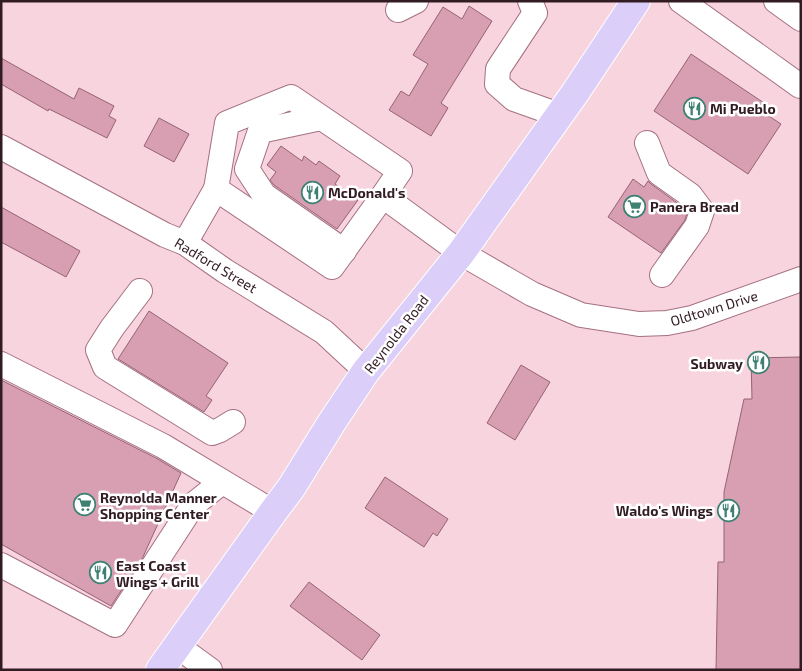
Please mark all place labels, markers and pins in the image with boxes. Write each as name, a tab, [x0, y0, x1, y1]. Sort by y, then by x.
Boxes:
restaurant icon: Mi Pueblo	[682, 96, 706, 120]
place label: Mi Pueblo	[710, 100, 776, 117]
restaurant icon: McDonald's	[300, 180, 324, 204]
place label: McDonald's	[328, 184, 406, 201]
supermarket icon: Panera Bread	[622, 194, 646, 218]
place label: Panera Bread	[650, 198, 739, 215]
restaurant icon: Subway	[747, 351, 771, 375]
place label: Subway	[691, 355, 743, 372]
place label: Reynolda Manner Shopping Center	[100, 489, 217, 522]
supermarket icon: Reynolda Manner Shopping Center	[72, 493, 96, 517]
restaurant icon: Waldo's Wings	[717, 498, 741, 522]
place label: Waldo's Wings	[616, 502, 713, 519]
place label: East Coast Wings + Grill	[116, 557, 200, 590]
restaurant icon: East Coast Wings + Grill	[88, 561, 112, 585]

